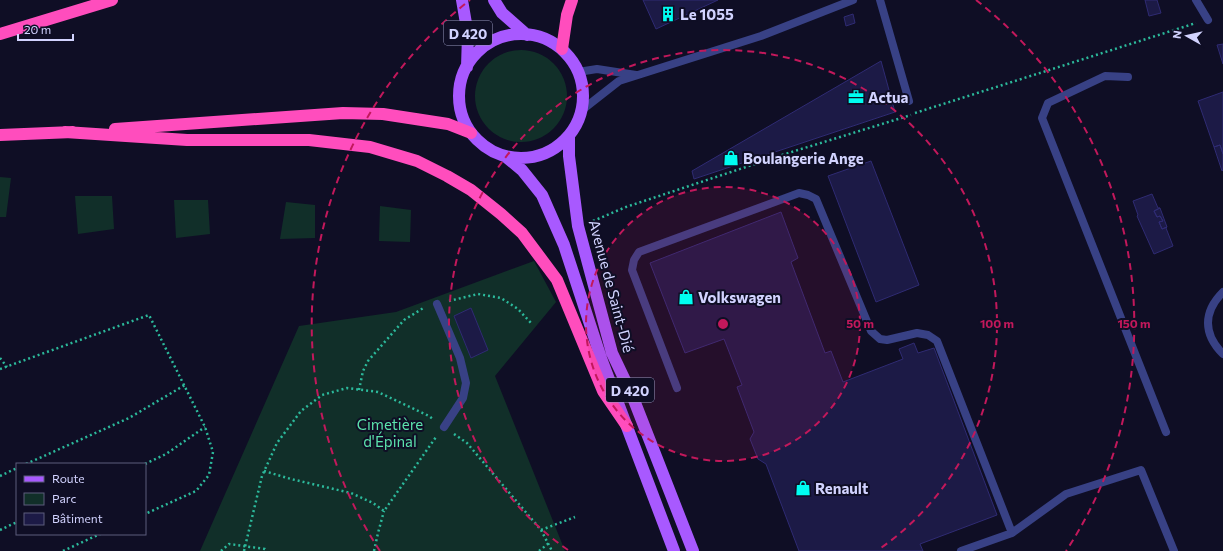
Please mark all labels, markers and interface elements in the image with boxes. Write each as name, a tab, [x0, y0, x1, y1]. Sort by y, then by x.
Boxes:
building icon: Le 1055	[659, 5, 677, 23]
place label: Le 1055	[680, 5, 734, 23]
scale bar	[18, 16, 73, 42]
north arrow	[1167, 16, 1207, 56]
road number: D 420	[444, 21, 492, 45]
text: 20 m	[24, 22, 51, 36]
text: N	[1170, 30, 1184, 40]
office icon: Actua	[847, 88, 865, 106]
place label: Actua	[868, 88, 909, 106]
shop icon: Boulangerie Ange	[722, 149, 740, 167]
place label: Boulangerie Ange	[743, 149, 864, 167]
street label: Avenue de Saint-Dié	[586, 218, 638, 354]
shop icon: Volkswagen	[677, 288, 695, 306]
place label: Volkswagen	[698, 288, 781, 306]
text: 50 m	[846, 316, 874, 330]
text: 100 m	[980, 316, 1014, 330]
text: 150 m	[1117, 316, 1151, 330]
centre of rings	[716, 317, 730, 331]
road number: D 420	[606, 378, 654, 402]
park label: Cimetière d'Épinal	[357, 415, 423, 450]
legend	[16, 463, 146, 535]
text: Route	[52, 471, 85, 485]
shop icon: Renault	[794, 479, 812, 497]
place label: Renault	[815, 479, 868, 497]
text: Parc	[52, 491, 76, 505]
text: Bâtiment	[52, 511, 103, 525]

